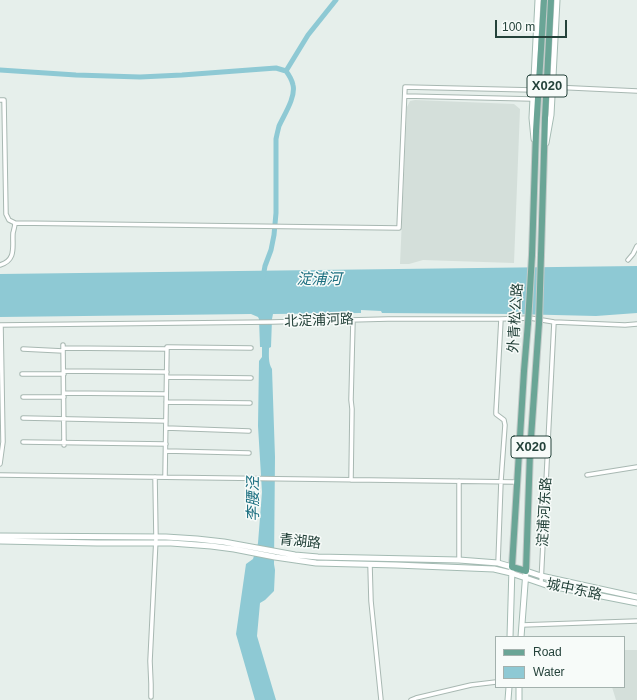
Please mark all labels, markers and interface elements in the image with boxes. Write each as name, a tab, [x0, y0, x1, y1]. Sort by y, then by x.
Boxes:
scale bar	[497, 12, 569, 38]
text: 100 m	[502, 20, 535, 34]
road number: X020	[527, 75, 567, 97]
water label: 淀浦河	[297, 271, 341, 289]
street label: 外青松公路	[505, 282, 527, 354]
street label: 北淀浦河路	[284, 311, 354, 331]
road number: X020	[511, 436, 551, 458]
water label: 李腰泾	[245, 477, 263, 521]
street label: 淀浦河东路	[535, 477, 555, 547]
street label: 青湖路	[278, 531, 322, 553]
street label: 城中东路	[545, 576, 603, 604]
legend	[495, 636, 625, 688]
text: Road	[533, 645, 562, 659]
text: Water	[533, 665, 565, 679]

